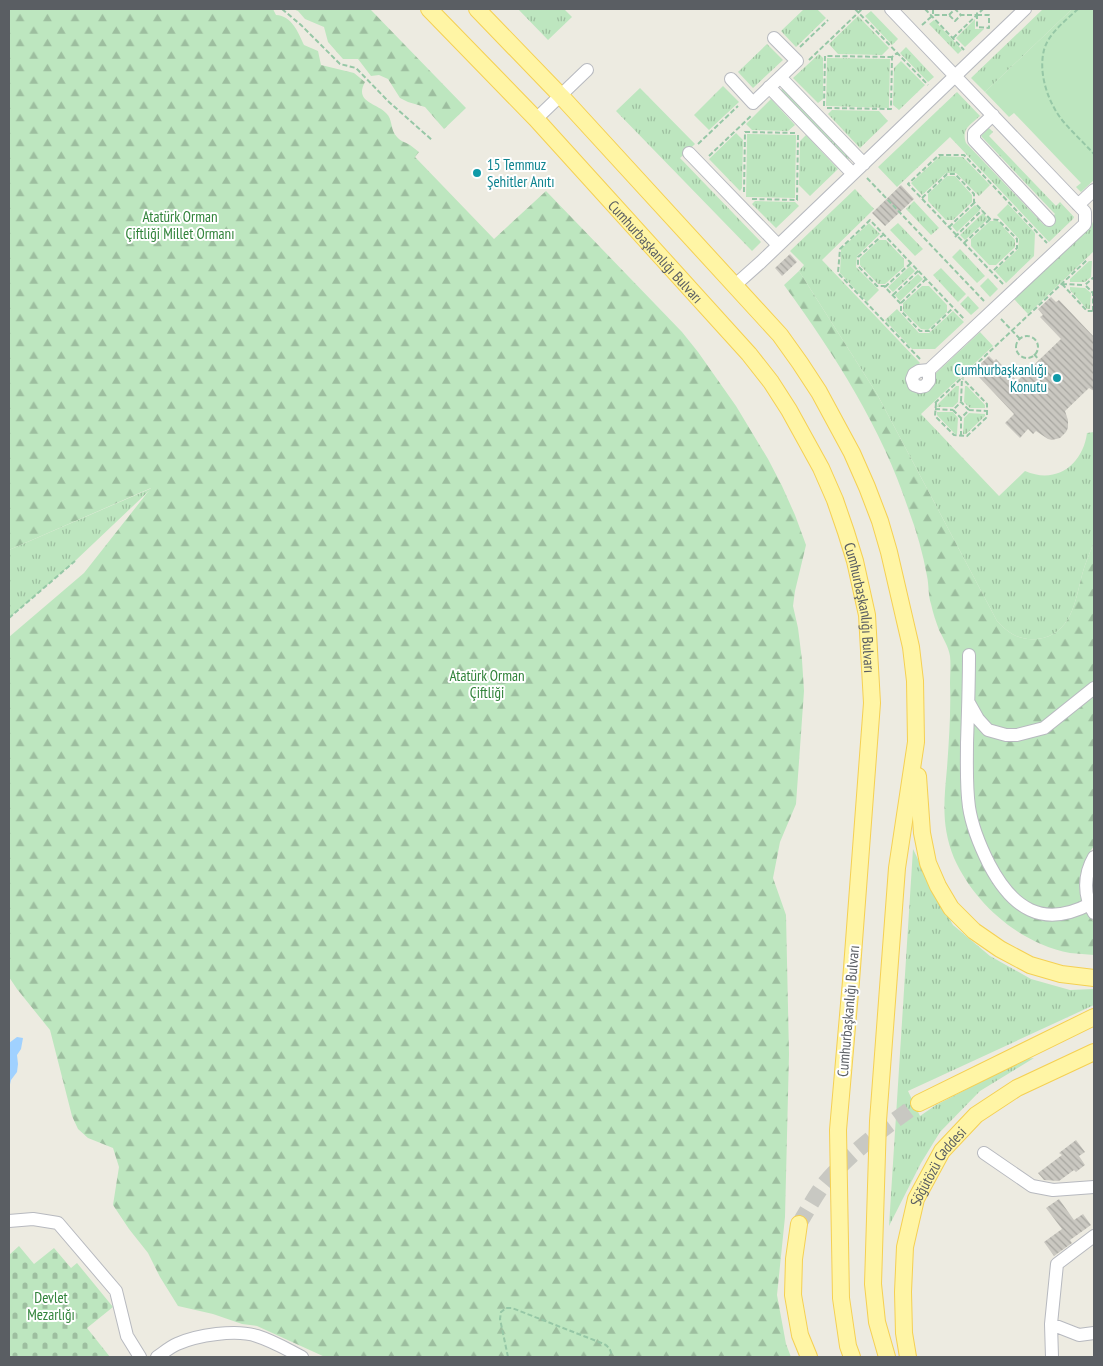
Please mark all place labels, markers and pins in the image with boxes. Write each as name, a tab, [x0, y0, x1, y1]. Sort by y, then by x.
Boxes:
place label: 15 Temmuz Şehitler Anıtı	[487, 155, 555, 191]
marker: 15 Temmuz Şehitler Anıtı	[471, 167, 483, 179]
place label: Cumhurbaşkanlığı Konutu	[954, 360, 1047, 396]
marker: Cumhurbaşkanlığı Konutu	[1051, 372, 1063, 384]

